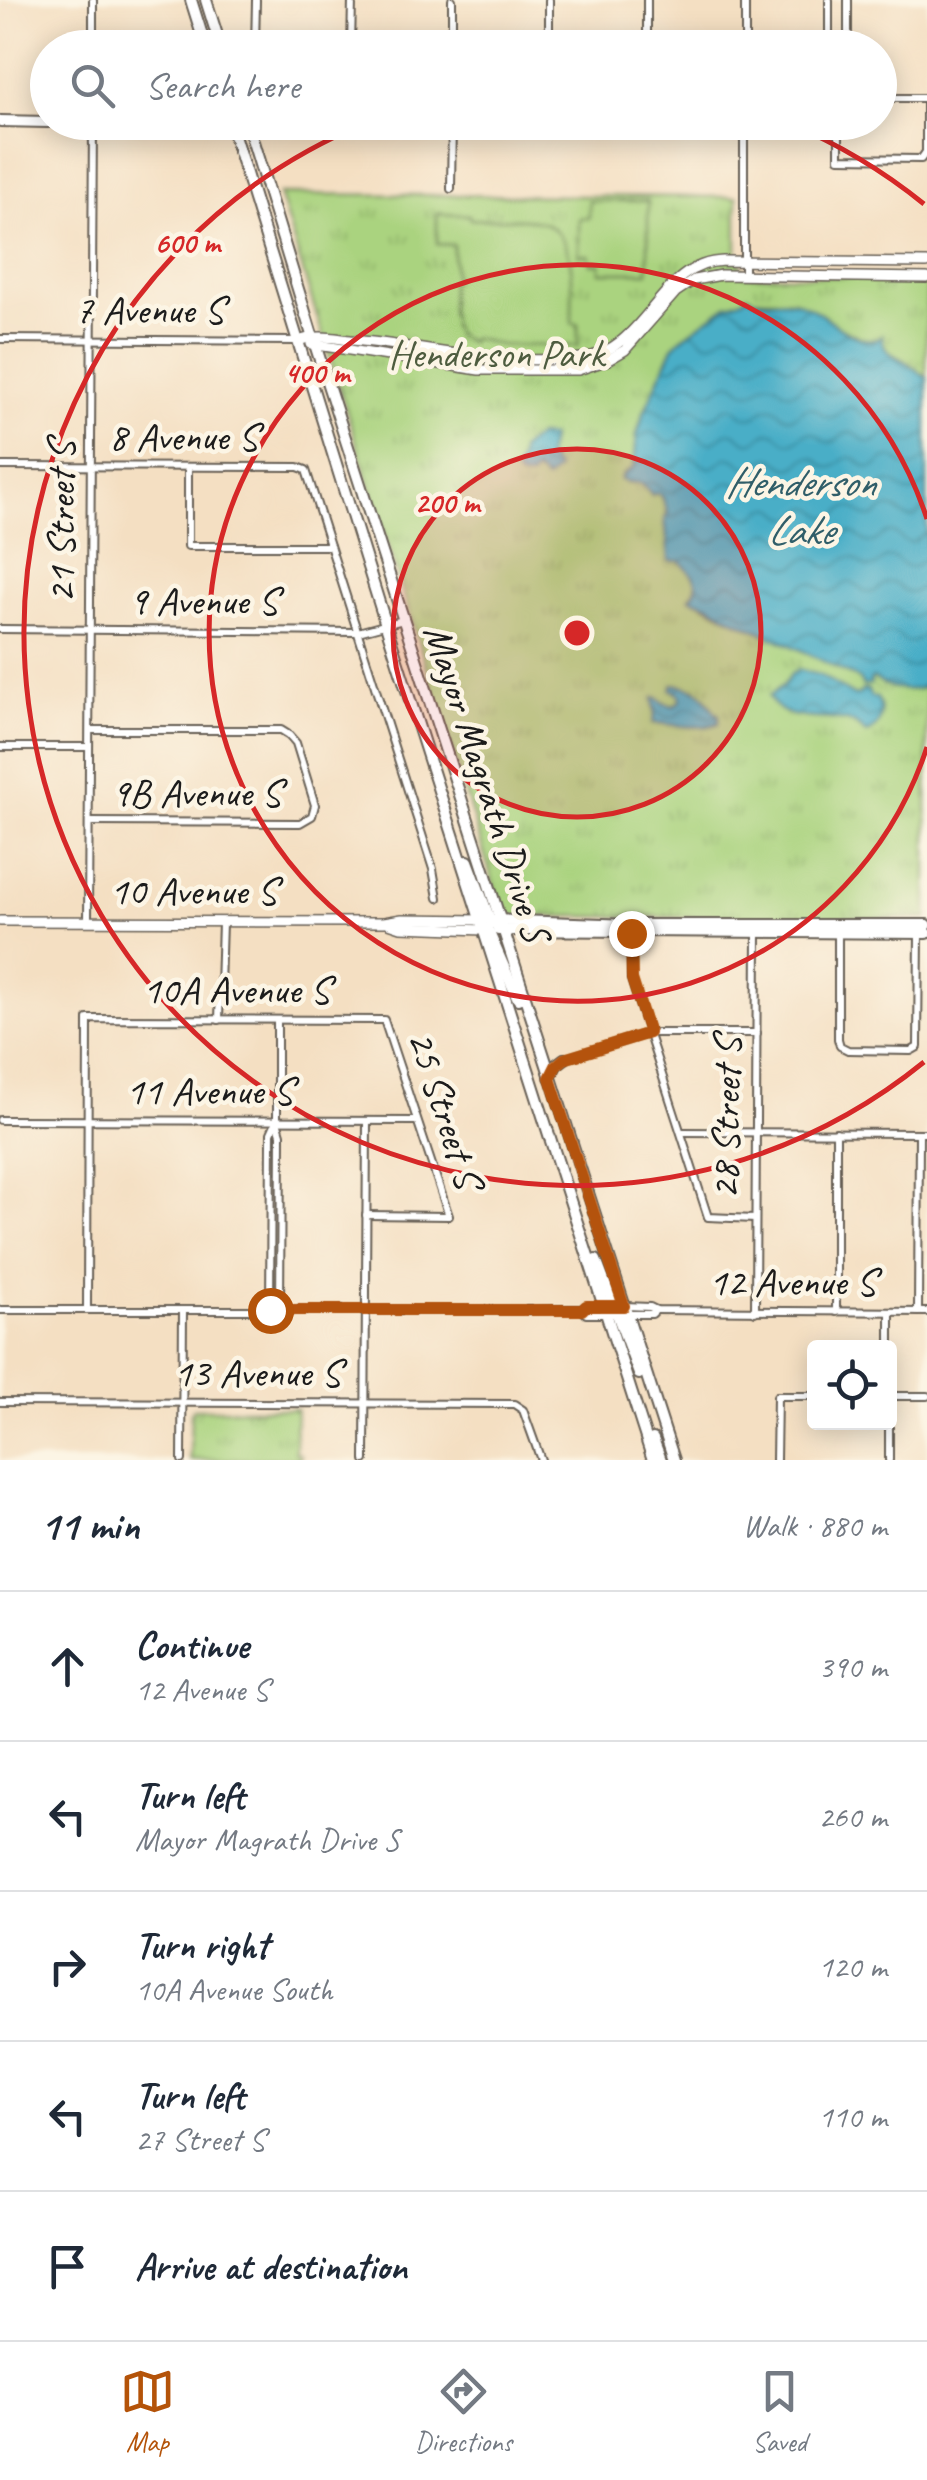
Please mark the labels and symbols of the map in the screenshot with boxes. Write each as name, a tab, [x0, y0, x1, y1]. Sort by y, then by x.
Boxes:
text: 600 m	[154, 224, 223, 262]
street label: 7 Avenue S	[75, 285, 231, 335]
park label: Henderson Park	[388, 329, 607, 379]
text: 400 m	[285, 354, 352, 392]
street label: 8 Avenue S	[109, 412, 265, 462]
street label: 21 Street S	[36, 433, 86, 603]
water label: Henderson Lake	[725, 456, 878, 557]
text: 200 m	[415, 484, 482, 522]
street label: 9 Avenue S	[129, 576, 285, 626]
centre of rings	[559, 615, 595, 651]
street label: Mayor Magrath Drive S	[412, 618, 563, 952]
street label: 9B Avenue S	[111, 768, 288, 818]
street label: 10 Avenue S	[110, 866, 284, 916]
route end	[609, 911, 655, 957]
street label: 10A Avenue S	[143, 965, 337, 1015]
street label: 25 Street S	[396, 1024, 496, 1201]
street label: 28 Street S	[700, 1029, 753, 1199]
street label: 11 Avenue S	[126, 1066, 300, 1116]
street label: 12 Avenue S	[709, 1257, 883, 1307]
route start	[248, 1288, 294, 1334]
street label: 13 Avenue S	[174, 1348, 348, 1398]

